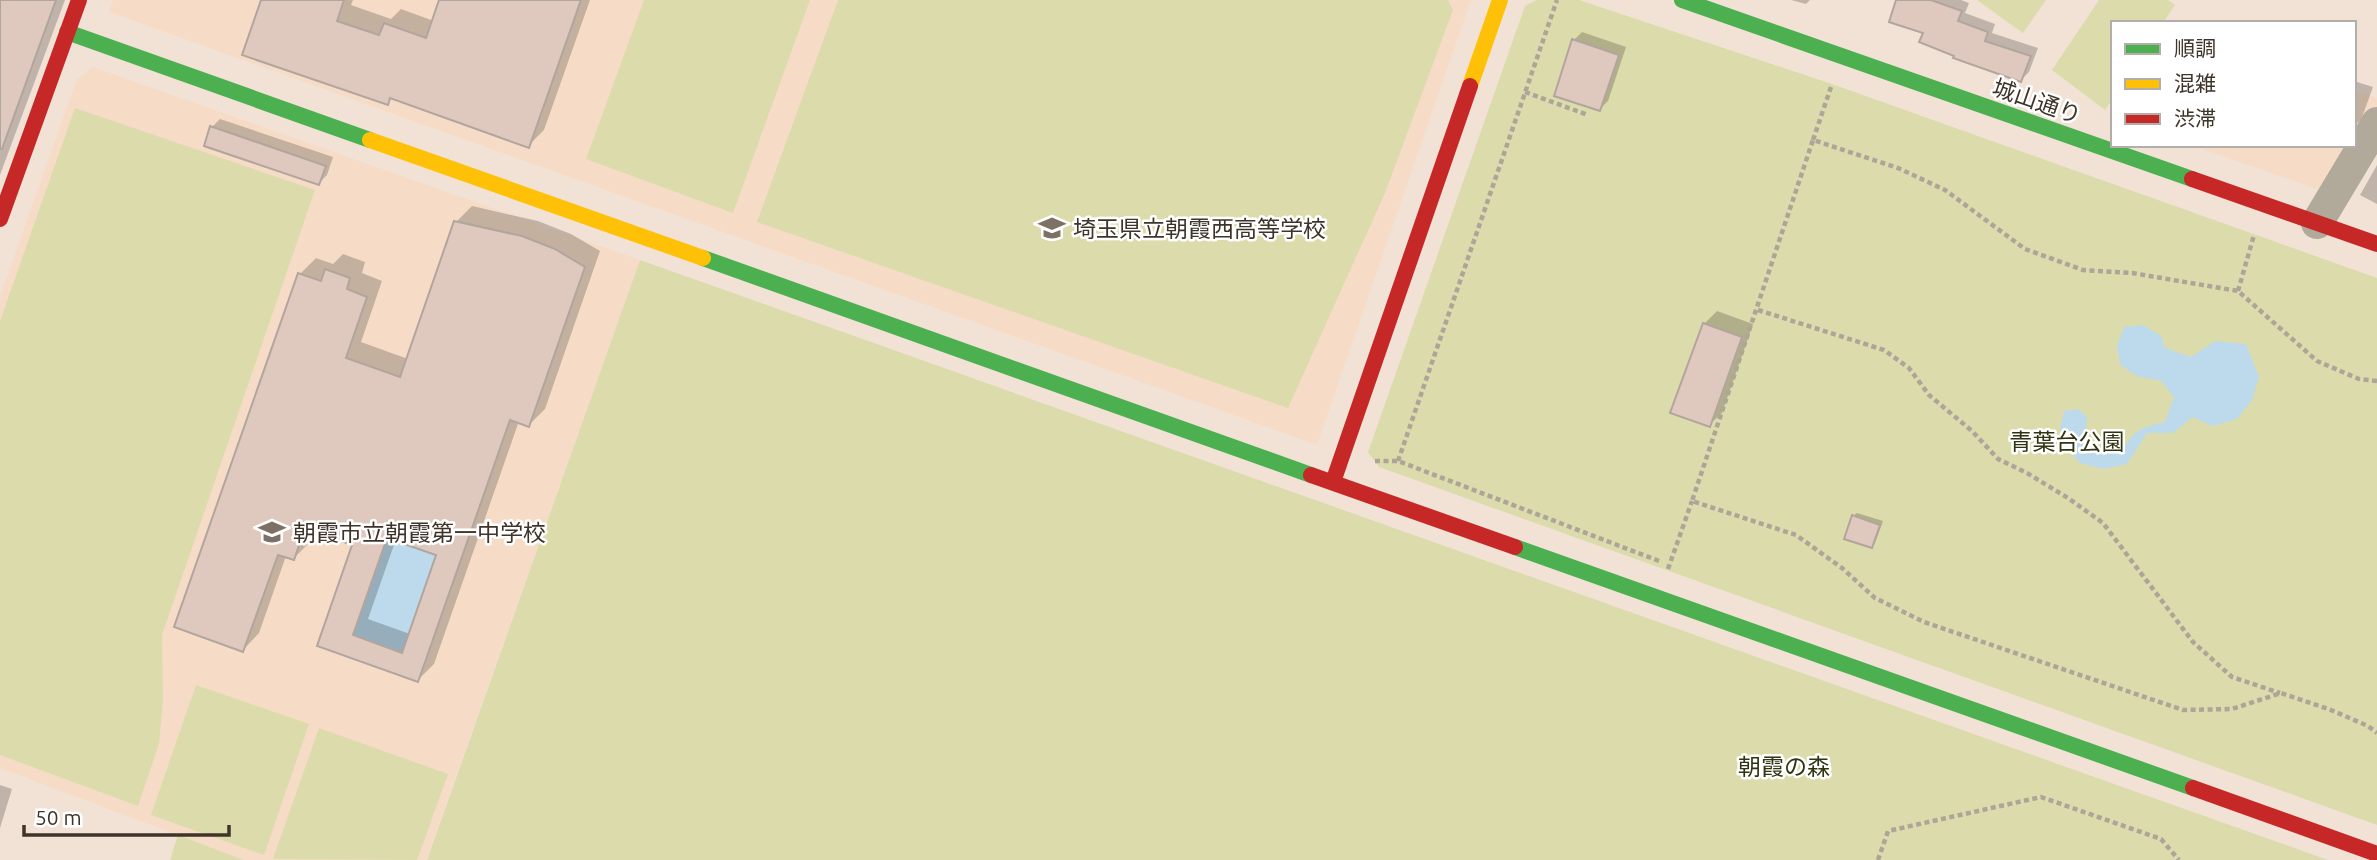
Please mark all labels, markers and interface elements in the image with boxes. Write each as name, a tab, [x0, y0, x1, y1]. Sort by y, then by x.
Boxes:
legend	[2111, 21, 2356, 147]
text: 順調	[2174, 36, 2216, 60]
text: 混雑	[2174, 71, 2216, 95]
street label: 城山通り	[1989, 74, 2085, 128]
text: 渋滞	[2174, 106, 2216, 130]
school or university icon: 埼玉県立朝霞西高等学校	[1037, 213, 1067, 243]
place label: 埼玉県立朝霞西高等学校	[1073, 216, 1326, 241]
park label: 青葉台公園	[2010, 429, 2125, 454]
school or university icon: 朝霞市立朝霞第一中学校	[257, 517, 287, 547]
place label: 朝霞市立朝霞第一中学校	[293, 520, 546, 545]
park label: 朝霞の森	[1738, 754, 1830, 779]
scale bar	[24, 794, 229, 838]
text: 50 m	[35, 805, 82, 829]

